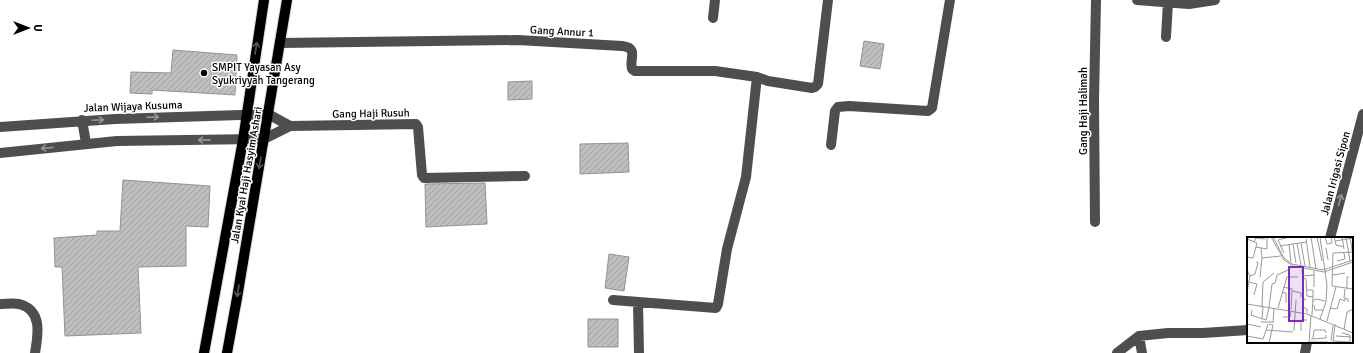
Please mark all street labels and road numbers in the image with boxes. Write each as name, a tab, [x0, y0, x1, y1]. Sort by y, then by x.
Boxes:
street label: Gang Annur 1	[530, 23, 594, 40]
street label: Gang Haji Halimah	[1077, 67, 1090, 155]
street label: Jalan Wijaya Kusuma	[83, 98, 183, 115]
street label: Jalan Kyai Haji Hasyim Ashari	[228, 106, 265, 245]
street label: Gang Haji Rusuh	[332, 106, 410, 121]
street label: Jalan Irigasi Sipon	[1318, 130, 1353, 216]

